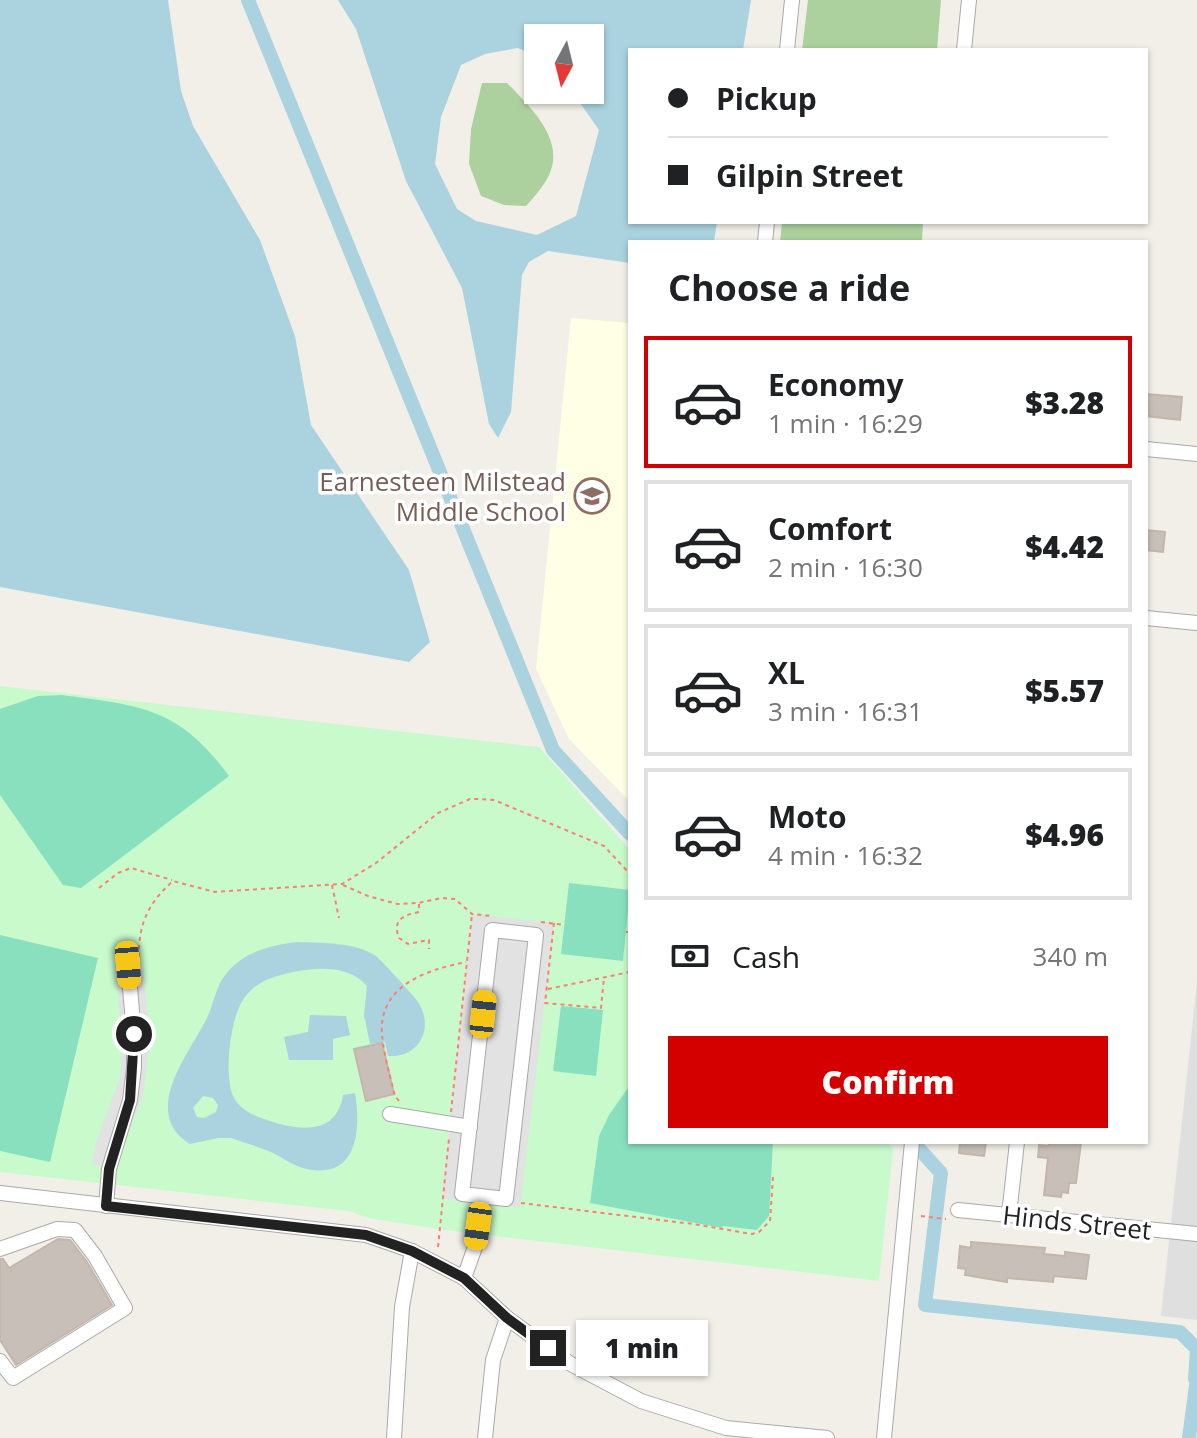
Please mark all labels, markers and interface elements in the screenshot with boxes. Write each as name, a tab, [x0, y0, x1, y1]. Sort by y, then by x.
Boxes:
north arrow	[524, 24, 604, 104]
map controls	[524, 24, 604, 104]
text: Pickup	[716, 78, 817, 119]
text: Gilpin Street	[716, 155, 903, 196]
text: Choose a ride	[668, 263, 910, 312]
text: Economy	[768, 364, 904, 405]
icon: car	[672, 366, 744, 438]
text: $3.28	[1025, 382, 1104, 423]
text: 1 min · 16:29	[768, 405, 923, 441]
place label: Earnesteen Milstead Middle School	[319, 463, 566, 529]
school or university icon: Earnesteen Milstead Middle School	[573, 477, 611, 515]
text: Comfort	[768, 508, 892, 549]
icon: car	[672, 510, 744, 582]
text: $4.42	[1025, 526, 1104, 567]
text: 2 min · 16:30	[768, 549, 923, 585]
text: XL	[768, 652, 805, 693]
icon: car	[672, 654, 744, 726]
text: $5.57	[1025, 670, 1104, 711]
text: 3 min · 16:31	[768, 693, 923, 729]
text: Moto	[768, 796, 846, 837]
icon: car	[672, 798, 744, 870]
text: $4.96	[1025, 814, 1104, 855]
text: 4 min · 16:32	[768, 837, 923, 873]
icon: cash	[668, 934, 712, 978]
text: Cash	[732, 936, 800, 977]
text: 340 m	[1033, 938, 1108, 974]
car	[114, 940, 142, 990]
car	[469, 989, 497, 1039]
route start	[116, 1016, 152, 1052]
button: Confirm	[668, 1036, 1108, 1128]
street label: Hinds Street	[1001, 1196, 1153, 1248]
car	[463, 1201, 493, 1251]
callout: 1 min	[576, 1320, 708, 1376]
route end	[530, 1330, 566, 1366]
text: 1 min	[605, 1330, 679, 1366]

